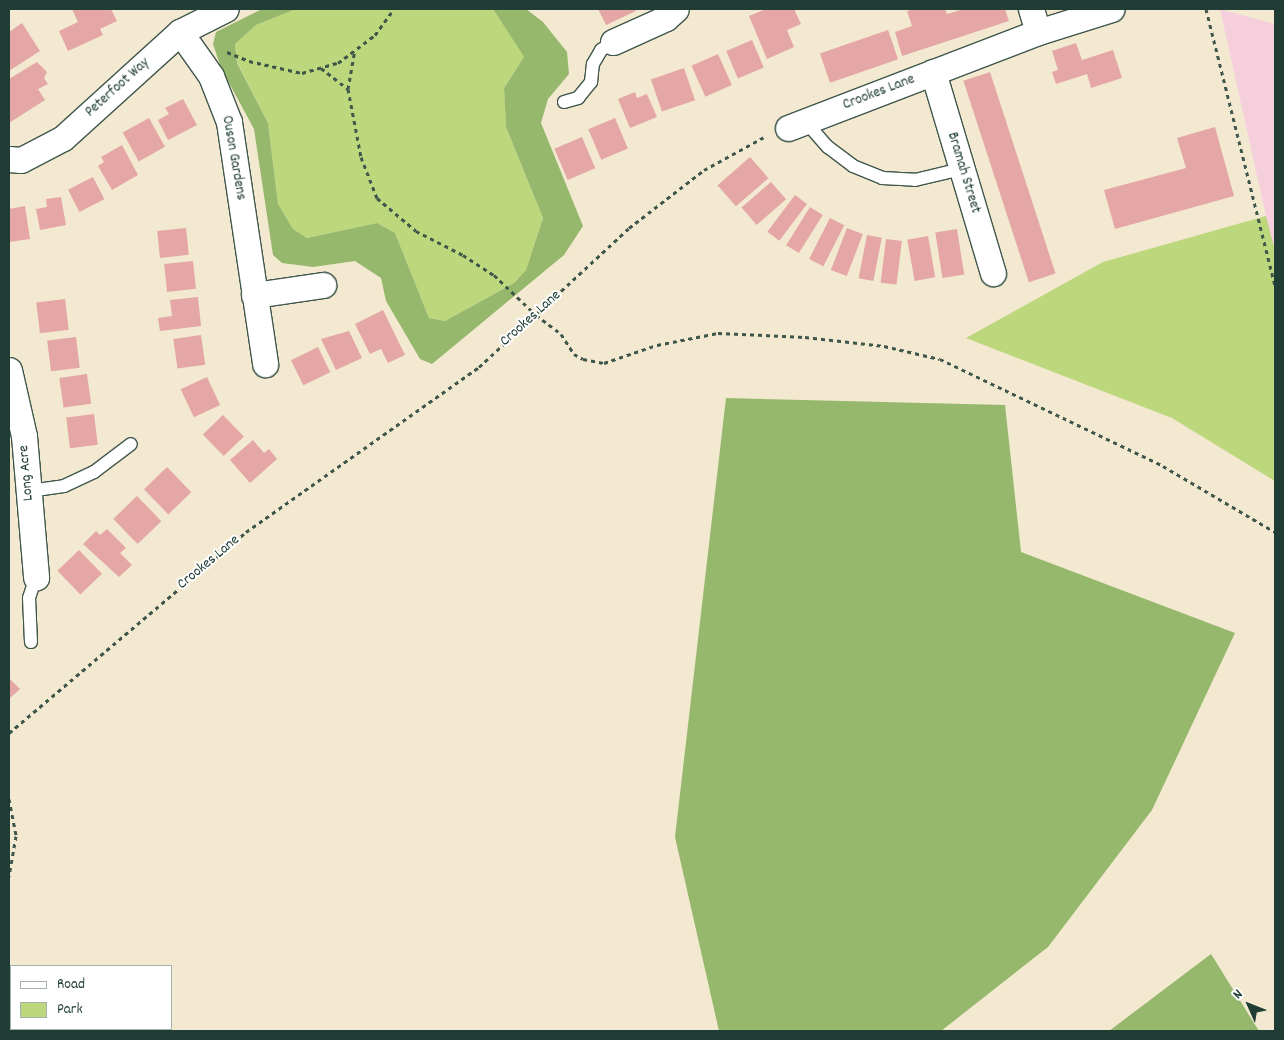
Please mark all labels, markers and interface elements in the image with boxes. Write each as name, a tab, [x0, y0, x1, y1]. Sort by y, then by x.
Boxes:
street label: Peterfoot Way	[82, 54, 154, 122]
street label: Crookes Lane	[841, 71, 917, 115]
street label: Ouson Gardens	[217, 114, 249, 202]
street label: Bramah Street	[942, 130, 984, 216]
street label: Crookes Lane	[497, 287, 565, 351]
street label: Long Acre	[16, 444, 38, 502]
street label: Crookes Lane	[174, 532, 244, 594]
legend	[10, 965, 172, 1030]
text: Road	[57, 974, 85, 996]
north arrow	[1224, 980, 1274, 1030]
text: N	[1229, 985, 1248, 1004]
text: Park	[57, 999, 83, 1021]

